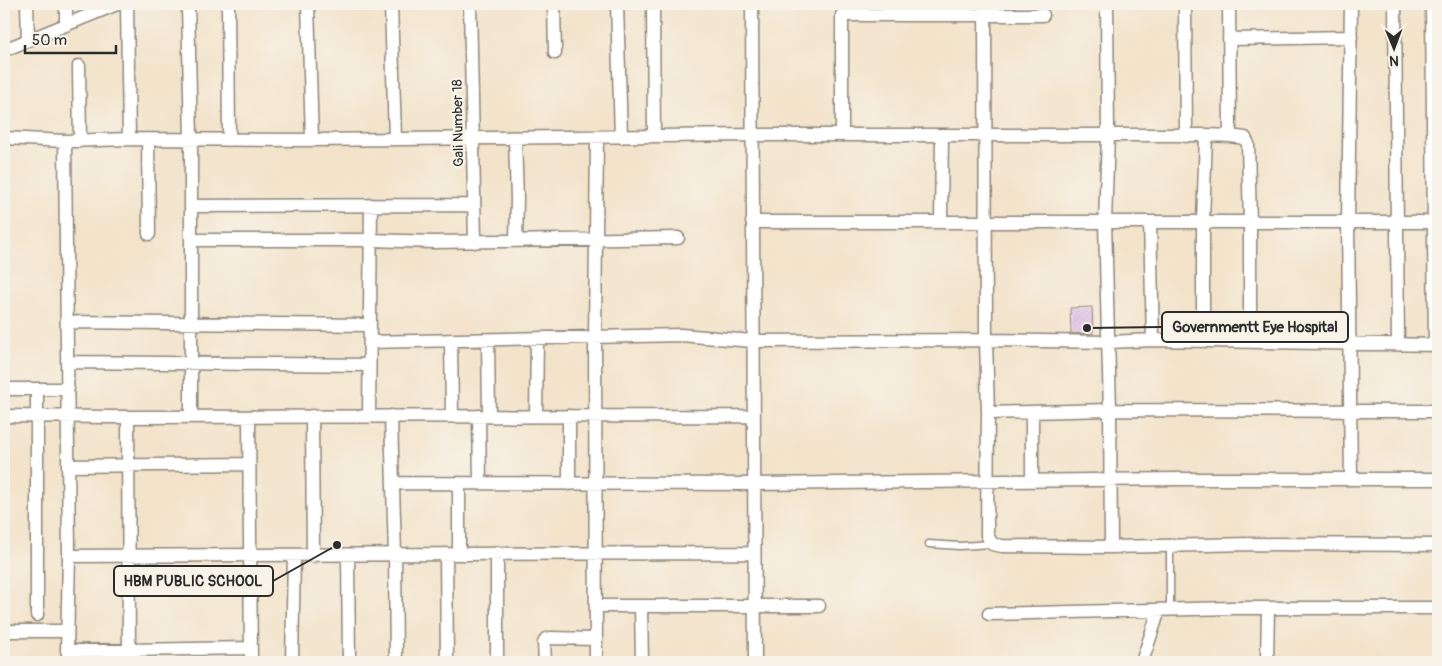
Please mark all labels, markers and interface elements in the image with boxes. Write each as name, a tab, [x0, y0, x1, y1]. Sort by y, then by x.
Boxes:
scale bar	[25, 22, 116, 54]
north arrow	[1370, 22, 1420, 72]
text: 50 m	[32, 31, 67, 50]
text: N	[1389, 52, 1399, 69]
street label: Gali Number 18	[449, 79, 467, 167]
callout: Governmentt Eye Hospital	[1162, 312, 1348, 342]
text: Governmentt Eye Hospital	[1172, 318, 1338, 337]
callout: HBM PUBLIC SCHOOL	[114, 566, 273, 596]
text: HBM PUBLIC SCHOOL	[124, 572, 263, 591]

